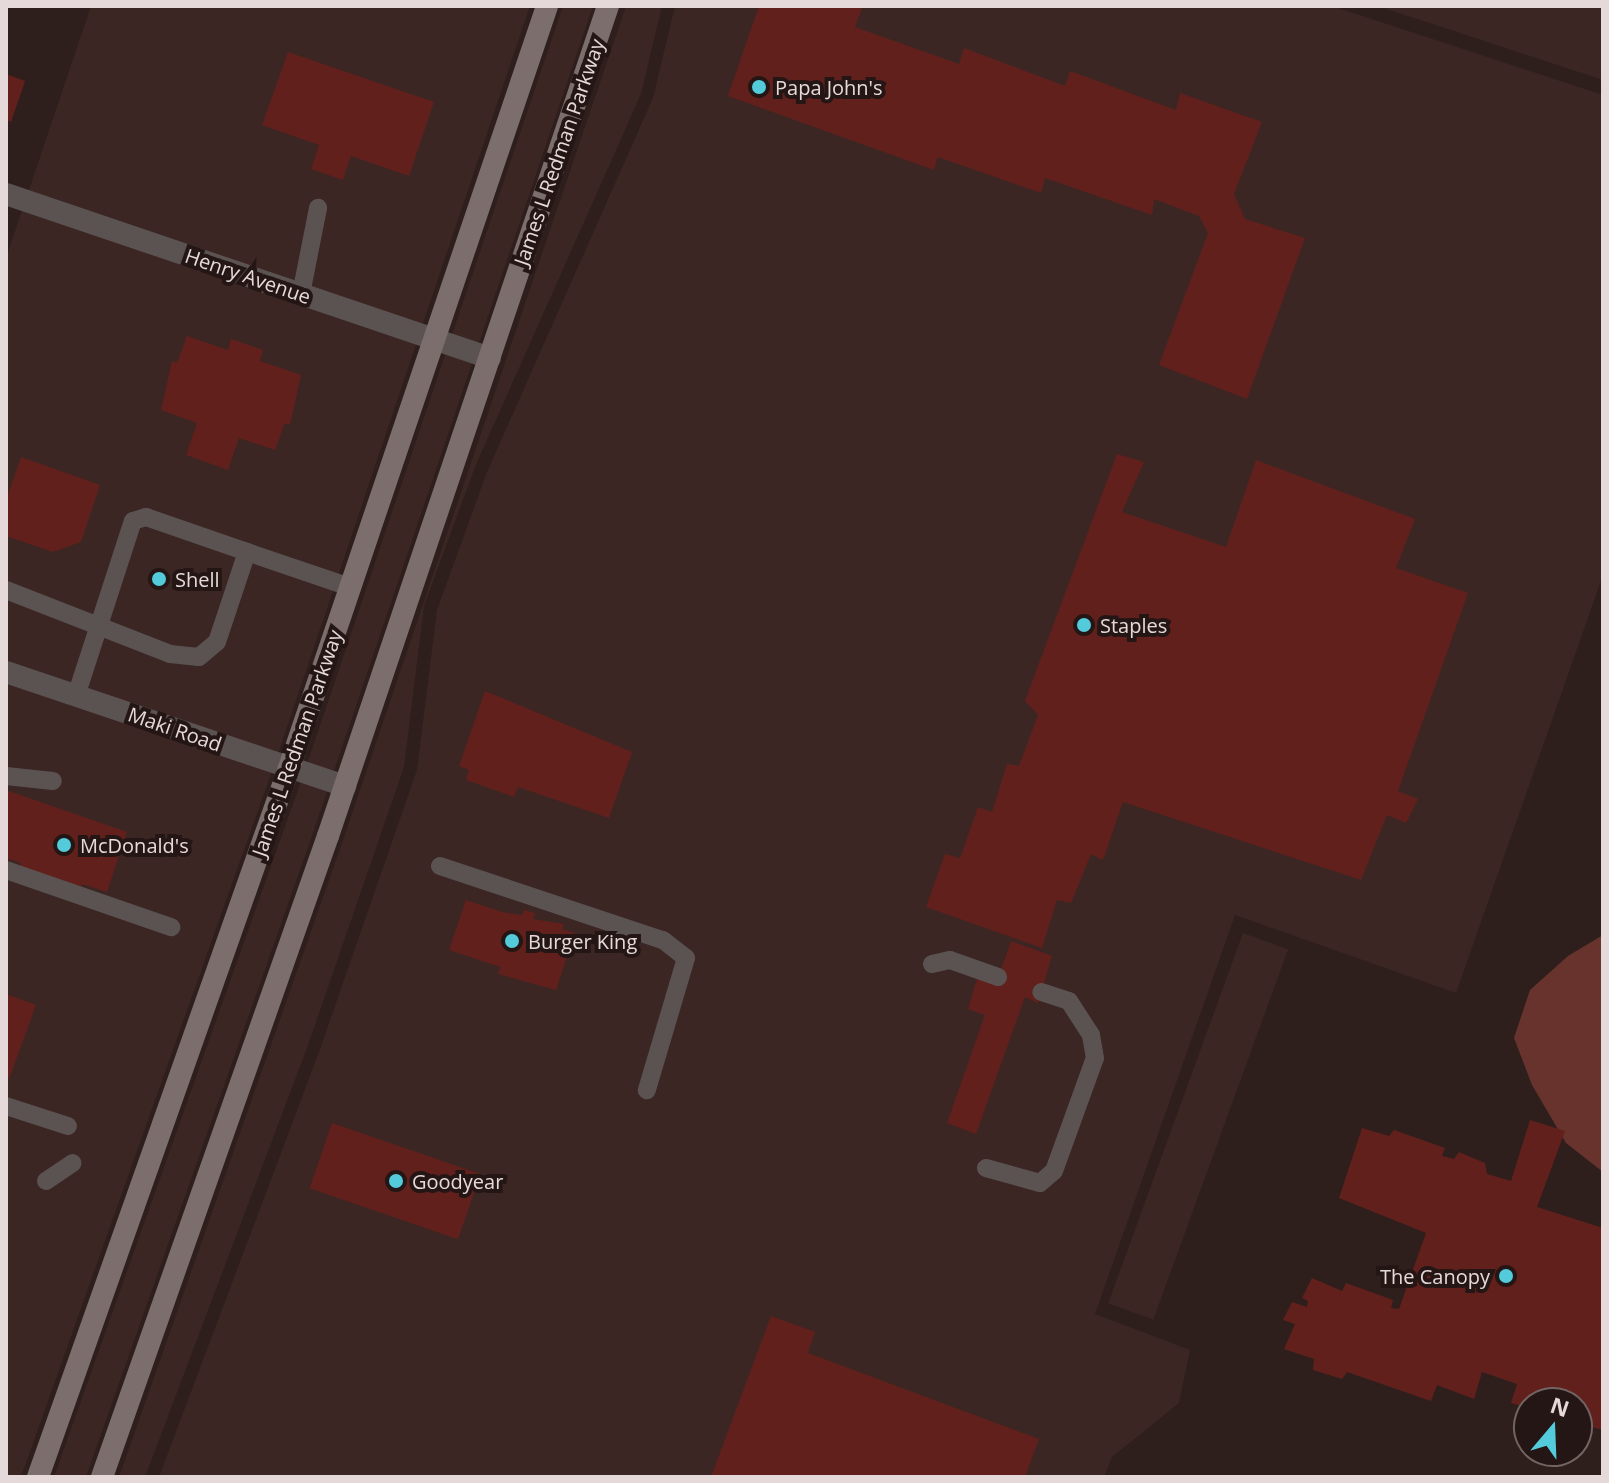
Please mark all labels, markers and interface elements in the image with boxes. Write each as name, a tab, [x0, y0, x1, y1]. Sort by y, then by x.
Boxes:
street label: James L Redman Parkway	[509, 36, 609, 268]
place label: Papa John's	[775, 75, 883, 99]
marker: Papa John's	[750, 78, 768, 96]
street label: Henry Avenue	[182, 243, 314, 309]
place label: Shell	[175, 567, 220, 591]
marker: Shell	[150, 570, 168, 588]
place label: Staples	[1100, 613, 1167, 637]
marker: Staples	[1075, 616, 1093, 634]
street label: James L Redman Parkway	[247, 627, 347, 859]
street label: Maki Road	[125, 702, 225, 756]
place label: McDonald's	[80, 833, 189, 857]
marker: McDonald's	[55, 836, 73, 854]
place label: Burger King	[528, 929, 637, 953]
marker: Burger King	[503, 932, 521, 950]
place label: Goodyear	[412, 1169, 503, 1193]
marker: Goodyear	[387, 1172, 405, 1190]
place label: The Canopy	[1380, 1264, 1490, 1288]
marker: The Canopy	[1497, 1267, 1515, 1285]
north arrow	[1513, 1387, 1593, 1467]
text: N	[1547, 1389, 1573, 1423]

